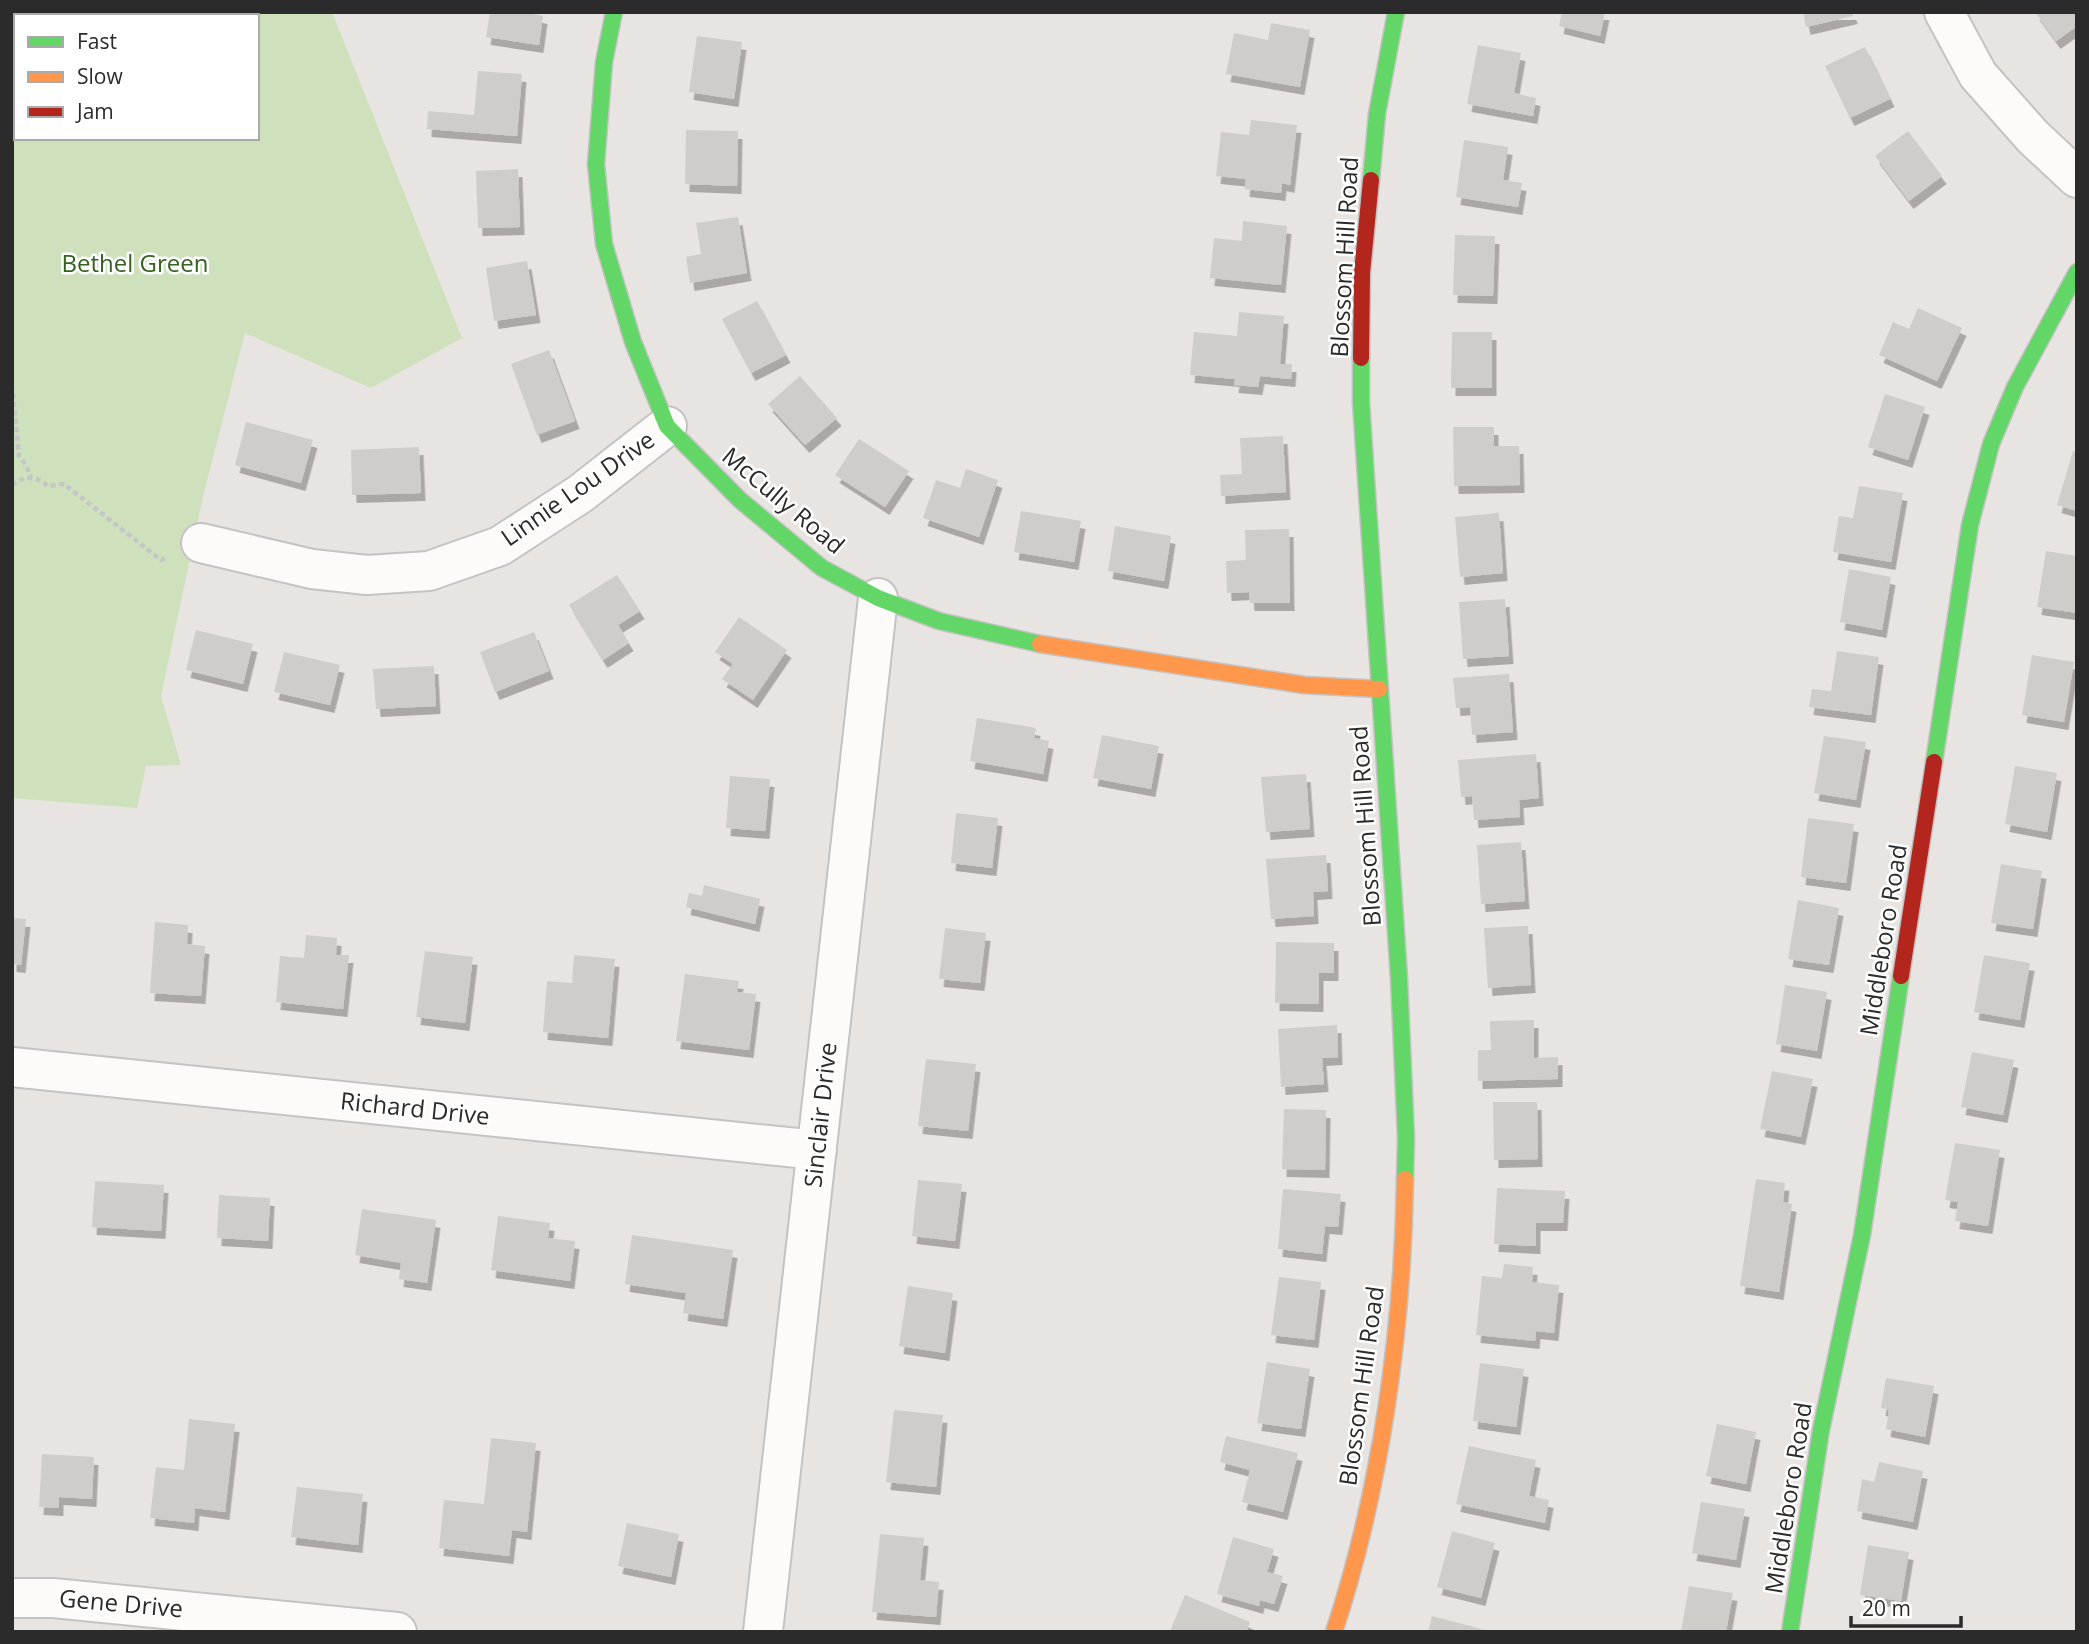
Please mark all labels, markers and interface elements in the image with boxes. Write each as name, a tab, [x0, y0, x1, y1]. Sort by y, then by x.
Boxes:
legend	[14, 14, 259, 140]
text: Fast	[77, 27, 117, 55]
text: Slow	[77, 62, 123, 90]
text: Jam	[75, 97, 114, 125]
street label: Blossom Hill Road	[1322, 156, 1365, 358]
park label: Bethel Green	[62, 246, 208, 279]
street label: Linnie Lou Drive	[494, 422, 661, 553]
street label: McCully Road	[716, 439, 852, 561]
street label: Blossom Hill Road	[1341, 725, 1388, 928]
street label: Middleboro Road	[1851, 842, 1914, 1038]
street label: Sinclair Drive	[795, 1041, 844, 1189]
street label: Richard Drive	[339, 1083, 491, 1132]
street label: Blossom Hill Road	[1330, 1284, 1391, 1488]
street label: Middleboro Road	[1756, 1400, 1819, 1596]
street label: Gene Drive	[58, 1581, 184, 1624]
scale bar	[1851, 1584, 1961, 1628]
text: 20 m	[1862, 1594, 1911, 1622]

